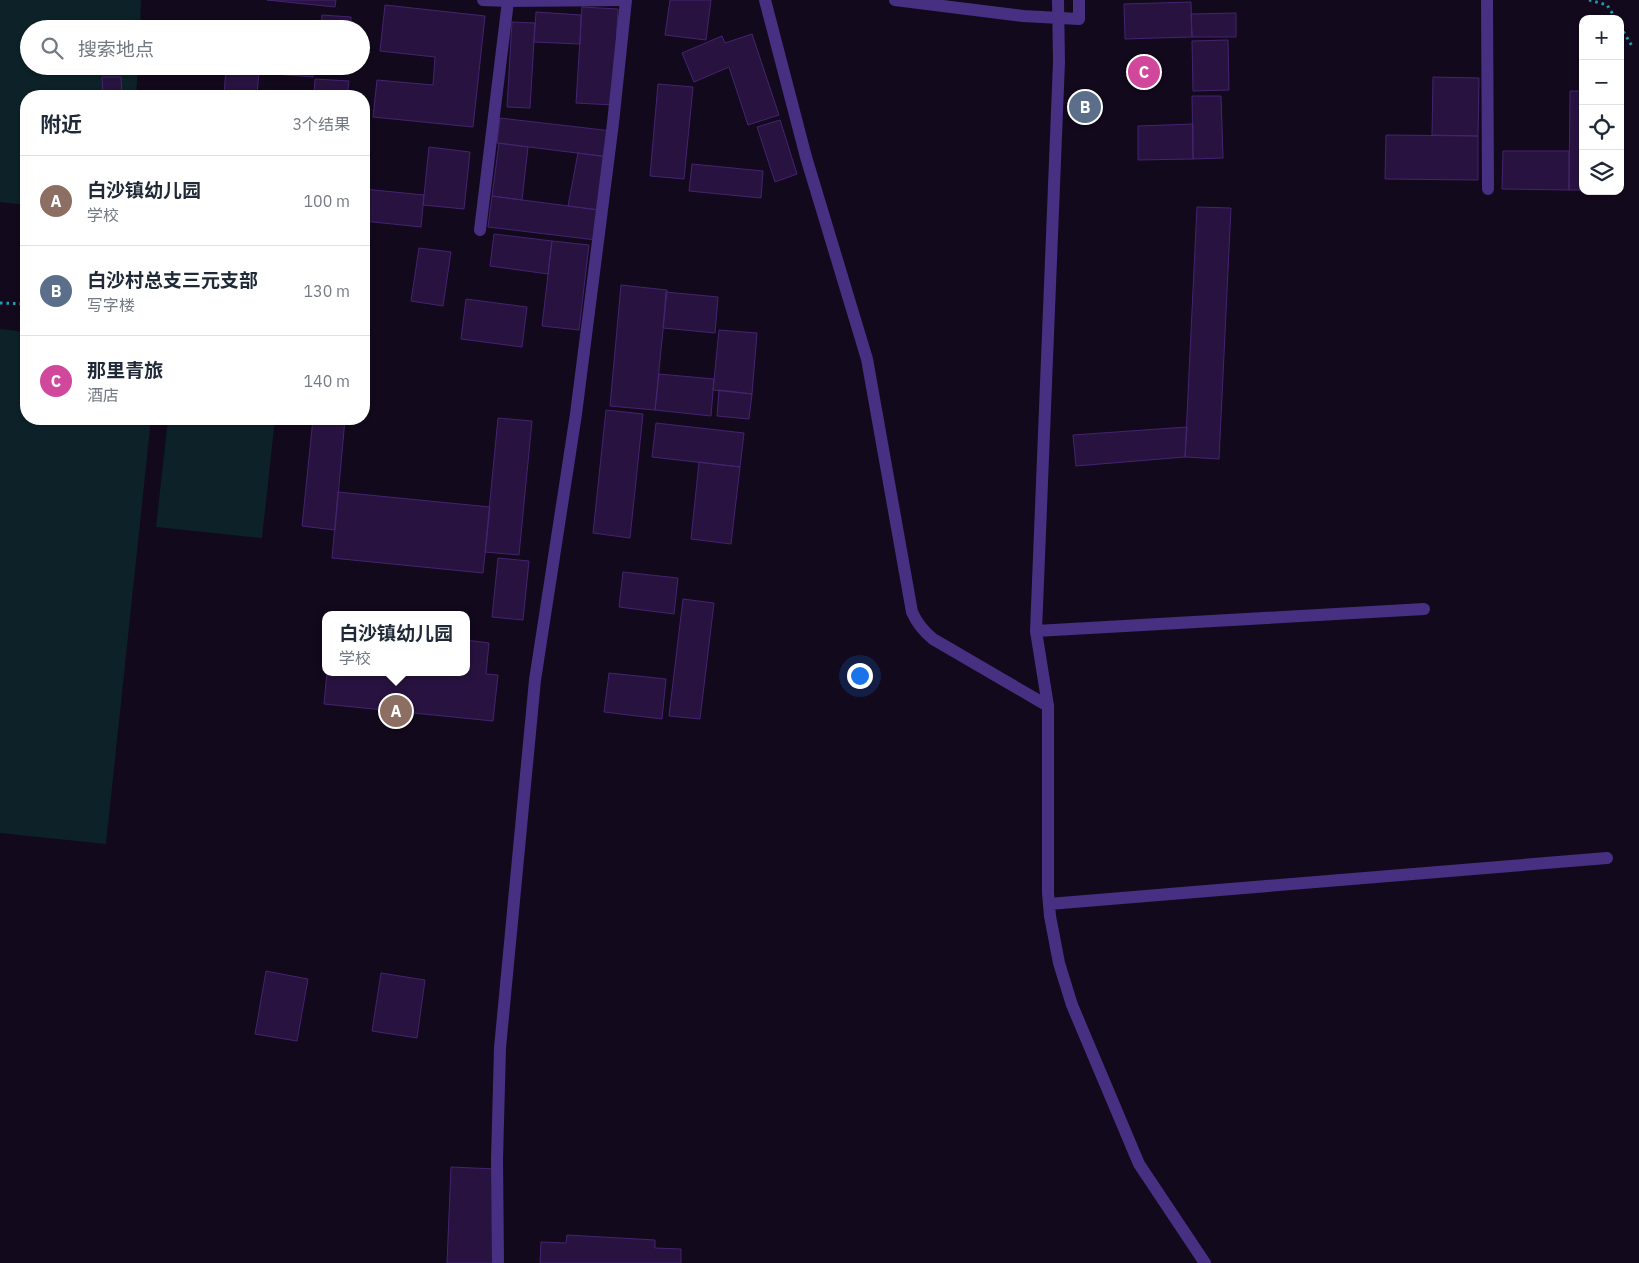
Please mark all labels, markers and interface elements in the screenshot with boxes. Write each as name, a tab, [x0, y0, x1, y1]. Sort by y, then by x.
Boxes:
map controls	[1579, 15, 1624, 195]
button: +	[1579, 15, 1624, 60]
search box	[20, 20, 370, 75]
icon: search	[38, 34, 66, 62]
text: 搜索地点	[78, 37, 154, 61]
pin: C	[1128, 53, 1160, 91]
button: −	[1579, 60, 1624, 105]
pin: B	[1069, 88, 1101, 126]
button: locate	[1579, 105, 1624, 150]
text: 附近	[40, 110, 82, 138]
text: 3个结果	[292, 114, 350, 134]
button: layers	[1579, 150, 1624, 195]
text: 白沙镇幼儿园	[87, 178, 201, 202]
text: A	[51, 191, 61, 211]
text: 100 m	[303, 191, 350, 211]
text: 学校	[87, 205, 119, 225]
text: 白沙村总支三元支部	[87, 268, 258, 292]
text: B	[51, 281, 61, 301]
text: 130 m	[303, 281, 350, 301]
text: 写字楼	[87, 295, 135, 315]
text: 那里青旅	[87, 358, 163, 382]
text: C	[51, 371, 61, 391]
text: 140 m	[303, 371, 350, 391]
text: 酒店	[87, 385, 119, 405]
popup	[322, 611, 470, 676]
text: 白沙镇幼儿园	[339, 621, 453, 645]
text: 学校	[339, 648, 371, 668]
your location	[847, 663, 873, 689]
pin: A	[380, 692, 412, 730]

